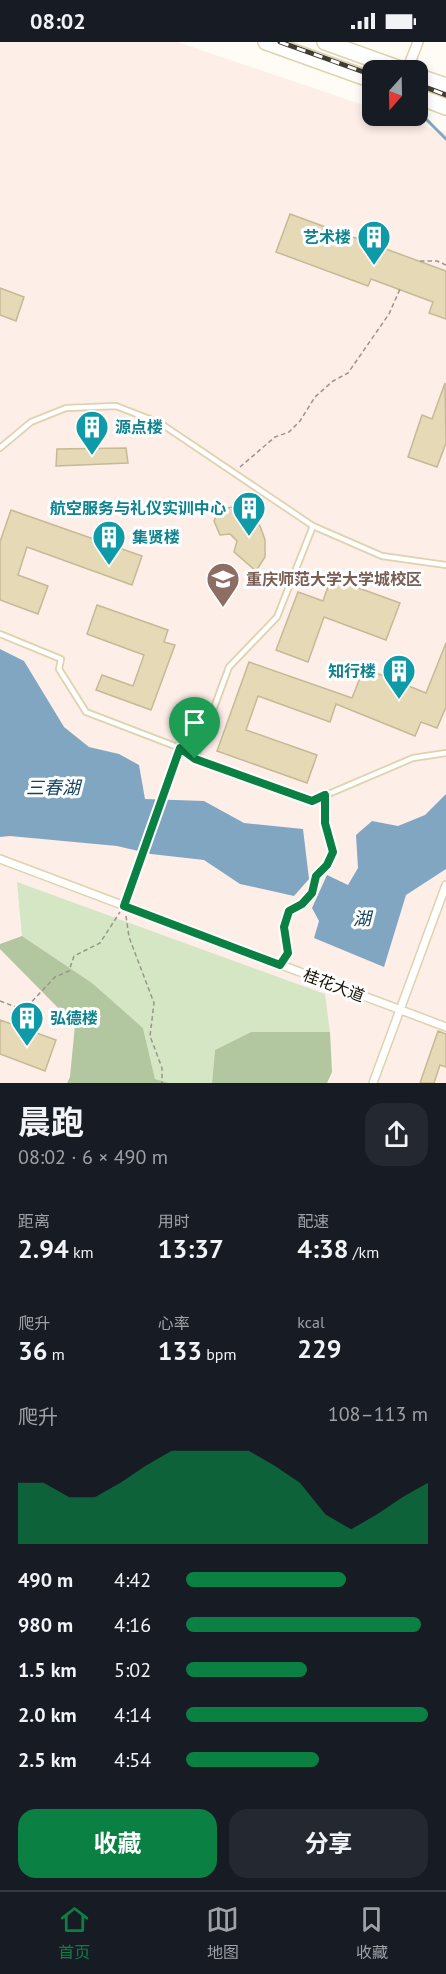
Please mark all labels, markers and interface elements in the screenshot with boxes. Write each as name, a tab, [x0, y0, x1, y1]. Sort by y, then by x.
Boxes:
text: 08:02	[30, 7, 86, 35]
north arrow	[362, 60, 428, 126]
map controls	[362, 60, 428, 126]
building icon: 艺术楼	[356, 219, 392, 266]
place label: 艺术楼	[303, 227, 351, 247]
building icon: 源点楼	[74, 409, 110, 456]
place label: 源点楼	[115, 417, 163, 437]
building icon: 航空服务与礼仪实训中心	[231, 490, 267, 537]
place label: 航空服务与礼仪实训中心	[50, 498, 226, 518]
building icon: 集贤楼	[91, 519, 127, 566]
place label: 集贤楼	[132, 527, 180, 547]
school or university icon: 重庆师范大学大学城校区	[205, 561, 241, 608]
place label: 重庆师范大学大学城校区	[246, 569, 422, 589]
building icon: 知行楼	[381, 653, 417, 700]
place label: 知行楼	[328, 661, 376, 681]
pin	[169, 697, 220, 759]
icon: arrive	[178, 706, 211, 739]
water label: 三春湖	[26, 776, 83, 799]
water label: 湖	[353, 907, 374, 930]
street label: 桂花大道	[301, 964, 367, 1006]
building icon: 弘德楼	[9, 1000, 45, 1047]
place label: 弘德楼	[50, 1008, 98, 1028]
text: 晨跑	[18, 1100, 84, 1143]
button: share	[365, 1103, 428, 1166]
text: 08:02 · 6 × 490 m	[18, 1144, 168, 1170]
text: 距离	[18, 1211, 50, 1231]
text: 用时	[158, 1211, 190, 1231]
text: 配速	[297, 1211, 329, 1231]
text: 2.94	[18, 1232, 69, 1265]
text: 13:37	[158, 1232, 224, 1265]
text: 4:38	[297, 1232, 349, 1265]
text: km	[69, 1242, 94, 1262]
text: /km	[349, 1242, 379, 1262]
text: kcal	[297, 1312, 325, 1332]
text: 爬升	[18, 1313, 50, 1333]
text: 心率	[158, 1313, 190, 1333]
text: 229	[297, 1332, 342, 1365]
text: 36	[18, 1334, 47, 1367]
text: 133	[158, 1334, 202, 1367]
text: m	[47, 1344, 65, 1364]
text: bpm	[202, 1344, 236, 1364]
text: 108–113 m	[328, 1401, 428, 1427]
text: 爬升	[18, 1404, 58, 1430]
text: 490 m	[18, 1567, 73, 1593]
text: 4:42	[114, 1567, 151, 1593]
text: 980 m	[18, 1612, 73, 1638]
text: 4:16	[114, 1612, 151, 1638]
text: 1.5 km	[18, 1657, 77, 1683]
text: 5:02	[114, 1657, 151, 1683]
text: 2.0 km	[18, 1702, 77, 1728]
text: 4:14	[114, 1702, 151, 1728]
text: 2.5 km	[18, 1747, 77, 1773]
text: 4:54	[114, 1747, 151, 1773]
button: 收藏	[18, 1809, 217, 1878]
button: 分享	[229, 1809, 428, 1878]
tab: 首页	[58, 1903, 91, 1963]
tab: 地图	[206, 1903, 239, 1963]
tab: 收藏	[355, 1903, 388, 1963]

